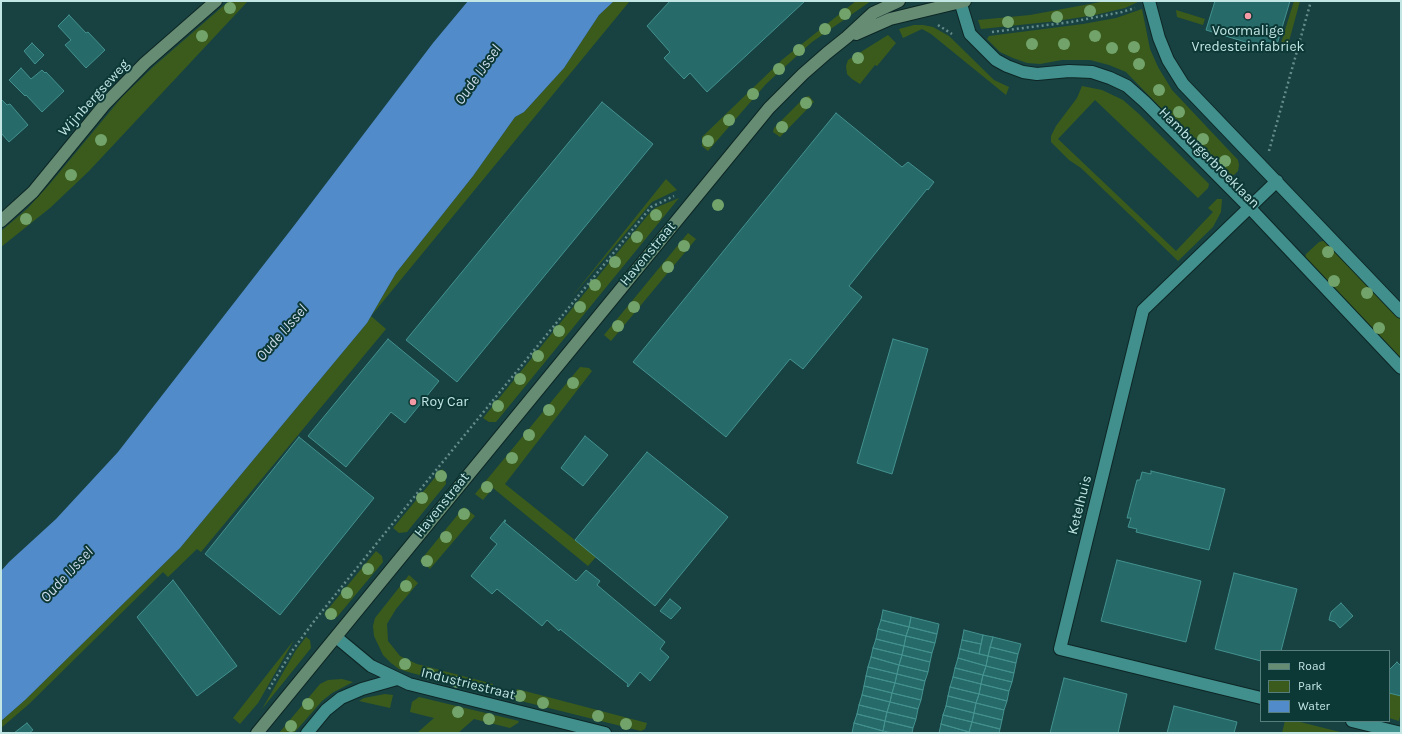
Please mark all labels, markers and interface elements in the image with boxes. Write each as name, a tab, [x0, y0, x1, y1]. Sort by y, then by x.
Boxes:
marker: Voormalige Vredesteinfabriek	[1243, 11, 1253, 21]
place label: Voormalige Vredesteinfabriek	[1192, 23, 1304, 56]
water label: Oude IJssel	[451, 41, 505, 109]
street label: Wijnbergseweg	[55, 56, 133, 140]
street label: Hamburgerbroeklaan	[1155, 104, 1263, 212]
street label: Havenstraat	[616, 219, 680, 289]
water label: Oude IJssel	[252, 301, 312, 365]
place label: Roy Car	[421, 394, 468, 410]
marker: Roy Car	[408, 397, 418, 407]
street label: Havenstraat	[411, 469, 473, 541]
street label: Ketelhuis	[1065, 474, 1095, 536]
water label: Oude IJssel	[37, 544, 97, 606]
legend	[1260, 650, 1390, 722]
text: Road	[1298, 659, 1326, 673]
street label: Industriestraat	[419, 664, 517, 704]
text: Park	[1298, 679, 1322, 693]
text: Water	[1298, 699, 1330, 713]

